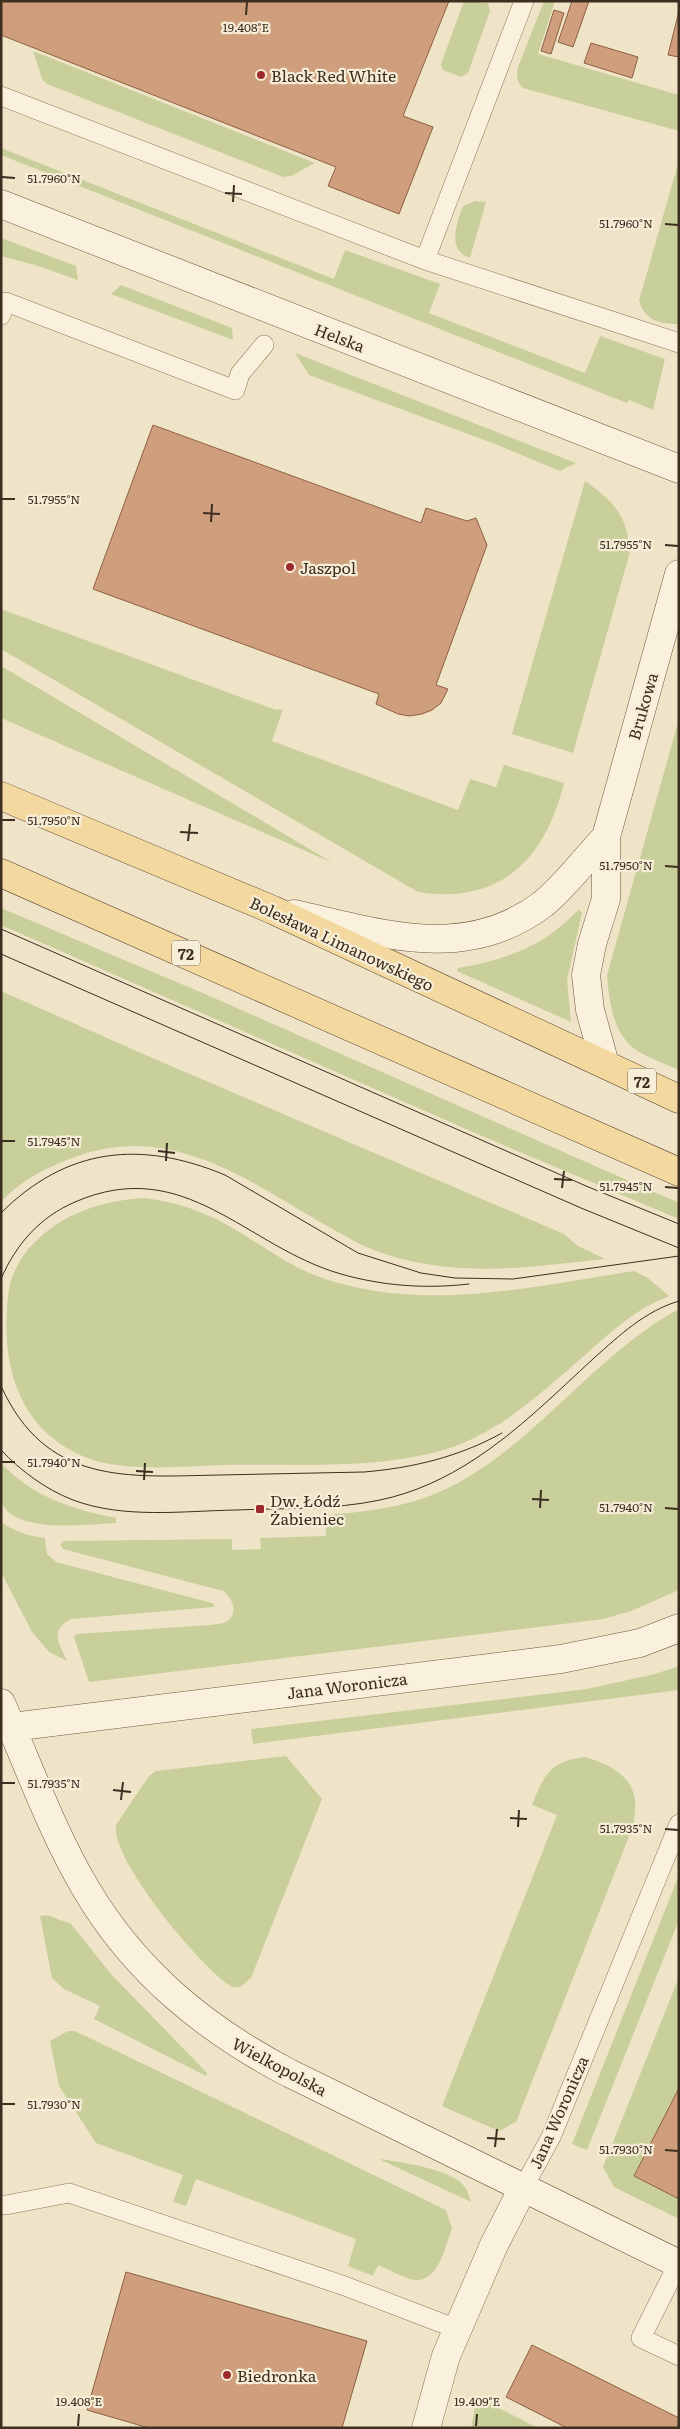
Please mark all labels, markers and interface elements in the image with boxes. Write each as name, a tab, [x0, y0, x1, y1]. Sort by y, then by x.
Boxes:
text: 19.408°E	[223, 18, 270, 36]
place label: Black Red White	[271, 63, 396, 87]
marker: Black Red White	[255, 69, 267, 81]
text: 51.7960°N	[27, 169, 81, 187]
text: 51.7960°N	[599, 214, 653, 232]
street label: Helska	[311, 316, 369, 358]
text: 51.7955°N	[28, 490, 80, 508]
text: 51.7955°N	[600, 535, 652, 553]
place label: Jaszpol	[300, 555, 356, 579]
marker: Jaszpol	[284, 561, 296, 573]
street label: Brukowa	[621, 669, 663, 743]
text: 51.7950°N	[27, 811, 81, 829]
text: 51.7950°N	[599, 856, 653, 874]
street label: Bolesława Limanowskiego	[246, 890, 438, 996]
road number: 72	[172, 940, 200, 966]
road number: 72	[628, 1068, 656, 1094]
text: 51.7945°N	[27, 1132, 81, 1150]
text: 51.7945°N	[599, 1177, 653, 1195]
text: 51.7940°N	[27, 1453, 81, 1471]
place label: Dw. Łódź Żabieniec	[270, 1488, 344, 1530]
text: 51.7940°N	[599, 1498, 653, 1516]
marker: Dw. Łódź Żabieniec	[254, 1503, 266, 1515]
street label: Jana Woronicza	[285, 1666, 409, 1704]
text: 51.7935°N	[27, 1774, 81, 1792]
text: 51.7935°N	[599, 1819, 653, 1837]
street label: Wielkopolska	[228, 2031, 332, 2101]
street label: Jana Woronicza	[522, 2051, 594, 2172]
text: 51.7930°N	[27, 2095, 81, 2113]
text: 51.7930°N	[599, 2140, 653, 2158]
place label: Biedronka	[237, 2363, 317, 2387]
marker: Biedronka	[221, 2369, 233, 2381]
text: 19.408°E	[56, 2392, 103, 2410]
text: 19.409°E	[454, 2392, 500, 2410]

